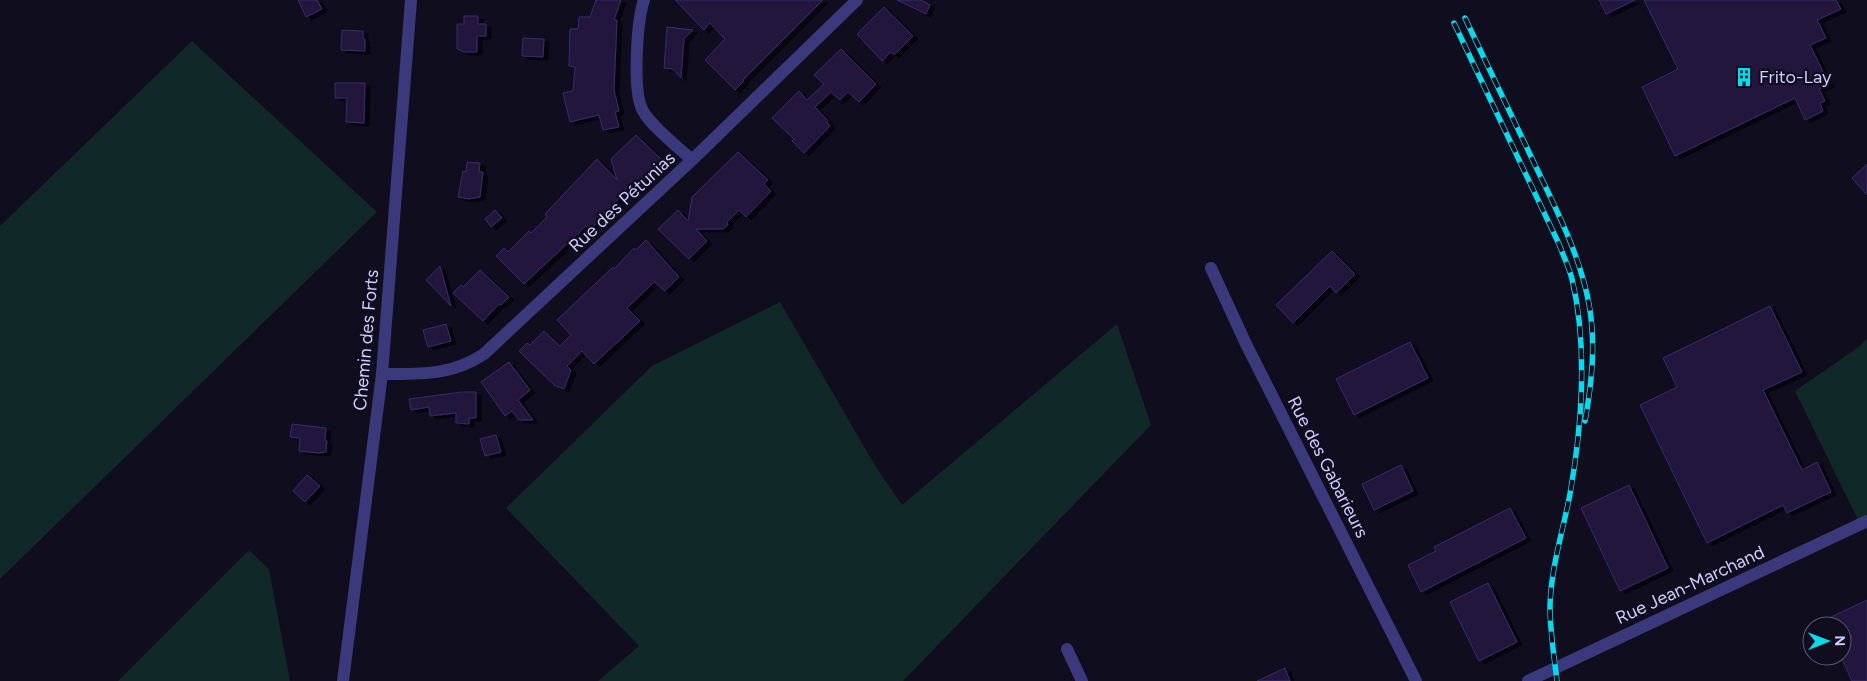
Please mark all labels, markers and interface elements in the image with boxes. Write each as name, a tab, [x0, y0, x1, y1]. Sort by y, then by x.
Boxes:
building icon: Frito-Lay	[1733, 66, 1755, 88]
place label: Frito-Lay	[1759, 66, 1832, 88]
street label: Rue des Pétunias	[564, 147, 680, 257]
street label: Chemin des Forts	[349, 269, 383, 411]
street label: Rue des Gabarieurs	[1283, 393, 1373, 541]
street label: Rue Jean-Marchand	[1612, 541, 1768, 629]
north arrow	[1802, 616, 1852, 666]
text: N	[1831, 635, 1848, 646]

